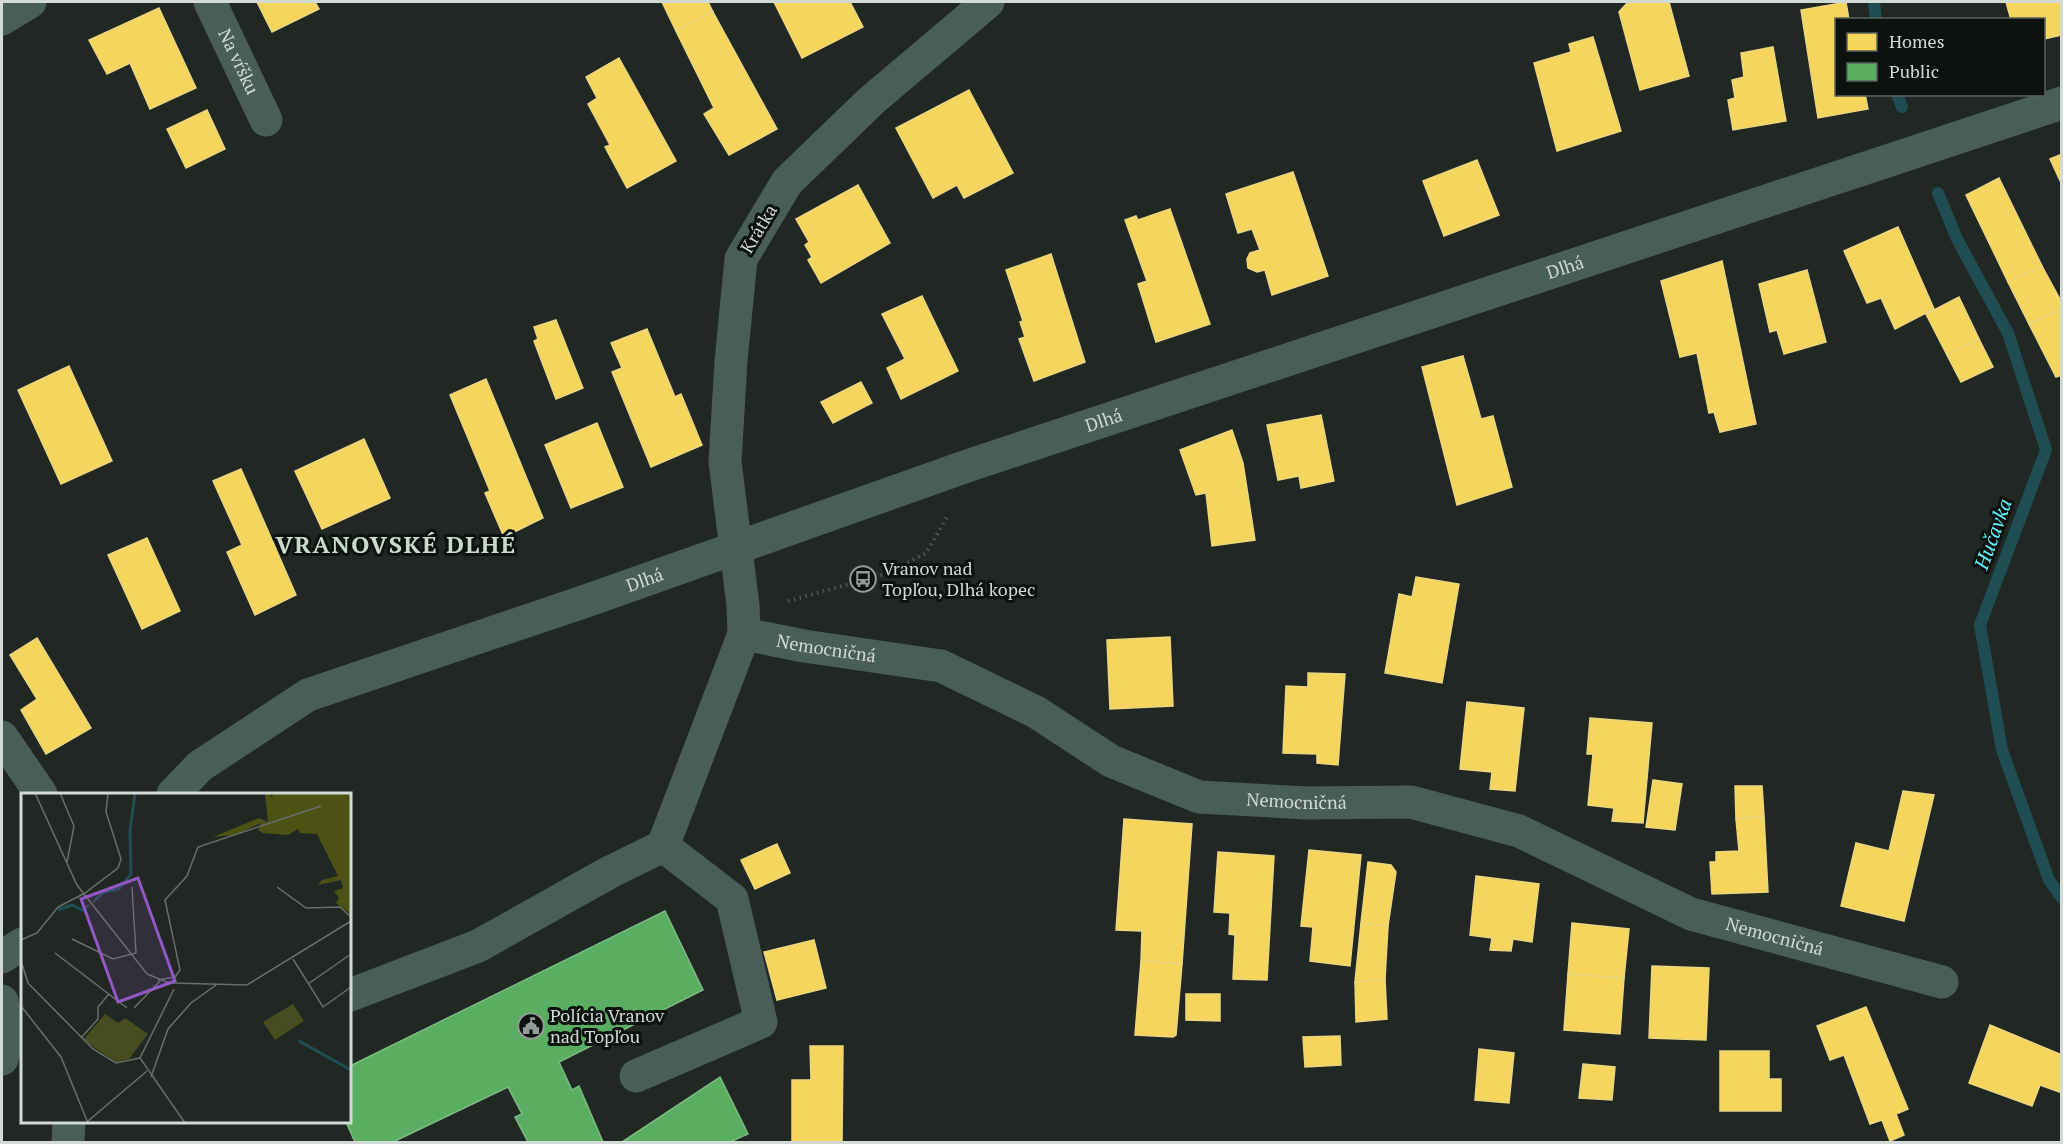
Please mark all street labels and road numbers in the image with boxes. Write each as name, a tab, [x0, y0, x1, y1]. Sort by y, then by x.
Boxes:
street label: Na vŕšku	[213, 24, 265, 98]
street label: Krátka	[734, 200, 782, 257]
street label: Dlhá	[1543, 249, 1587, 284]
street label: Dlhá	[1082, 402, 1125, 437]
street label: Dlhá	[623, 562, 666, 597]
street label: Nemocničná	[774, 628, 878, 667]
street label: Nemocničná	[1246, 787, 1347, 814]
street label: Nemocničná	[1723, 911, 1827, 960]

